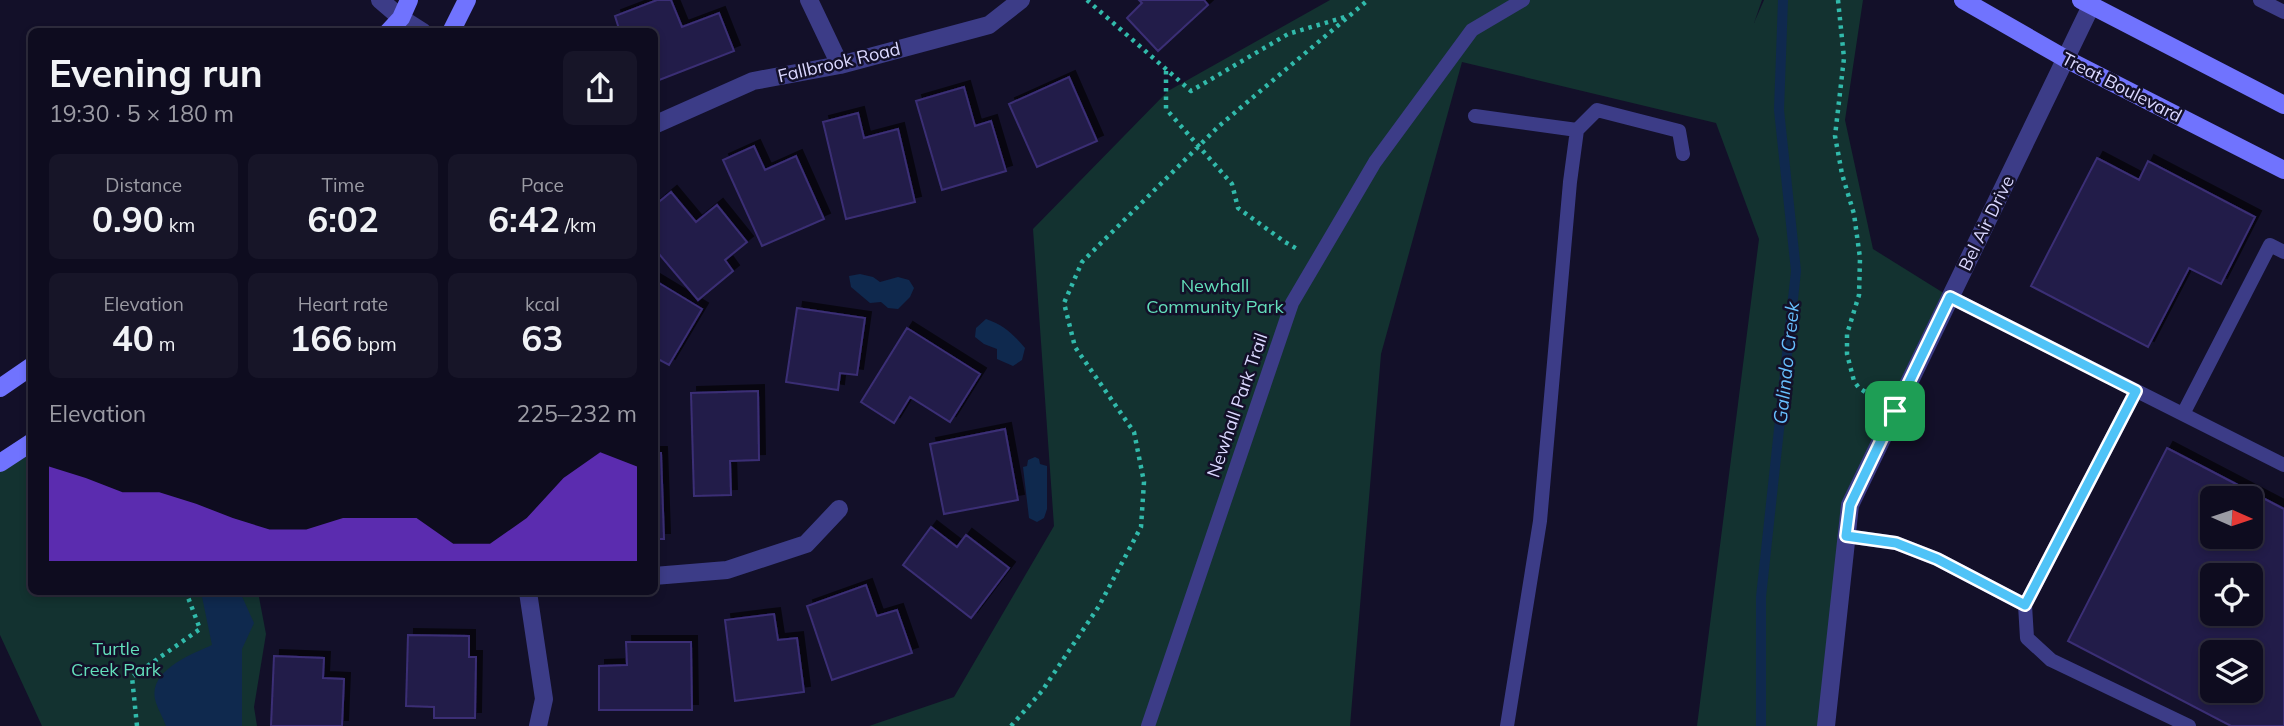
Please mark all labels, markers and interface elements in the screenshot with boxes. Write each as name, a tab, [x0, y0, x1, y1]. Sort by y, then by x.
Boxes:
street label: Fallbrook Road	[776, 37, 902, 87]
street label: Treat Boulevard	[2058, 47, 2186, 127]
text: Evening run	[49, 49, 263, 97]
button: share	[563, 51, 637, 125]
text: 19:30 · 5 × 180 m	[49, 99, 234, 128]
street label: Bel Air Drive	[1953, 172, 2019, 274]
text: Distance	[105, 173, 182, 197]
text: Time	[321, 173, 365, 197]
text: Pace	[521, 173, 564, 197]
text: 0.90	[92, 197, 164, 241]
text: 6:02	[307, 197, 379, 241]
text: 6:42	[488, 197, 560, 241]
text: km	[164, 213, 195, 237]
text: /km	[560, 213, 597, 237]
park label: Newhall Community Park	[1146, 274, 1284, 318]
text: Elevation	[103, 292, 184, 316]
text: Heart rate	[298, 292, 388, 316]
text: kcal	[525, 292, 560, 316]
water label: Galindo Creek	[1768, 299, 1804, 425]
text: 40	[112, 316, 154, 360]
text: 166	[289, 316, 352, 360]
text: 63	[521, 316, 563, 360]
street label: Newhall Park Trail	[1202, 330, 1272, 480]
text: m	[154, 332, 176, 356]
text: bpm	[352, 332, 397, 356]
pin	[1865, 381, 1925, 441]
icon: arrive	[1876, 392, 1914, 430]
text: Elevation	[49, 399, 146, 428]
text: 225–232 m	[516, 399, 637, 428]
north arrow	[2200, 486, 2263, 550]
map controls	[2200, 486, 2263, 703]
button: locate	[2200, 563, 2263, 626]
park label: Turtle Creek Park	[71, 637, 162, 681]
button: layers	[2200, 640, 2263, 703]

